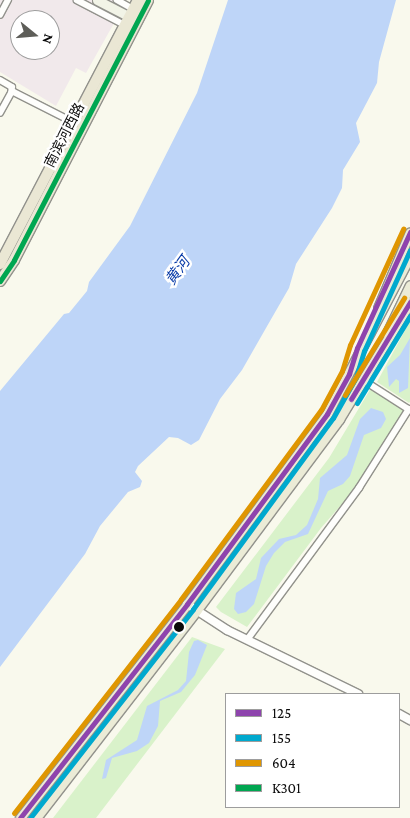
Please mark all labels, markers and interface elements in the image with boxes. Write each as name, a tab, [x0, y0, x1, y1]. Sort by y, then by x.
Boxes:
north arrow	[10, 10, 60, 60]
text: N	[39, 32, 57, 46]
street label: 南滨河西路	[41, 100, 87, 170]
water label: 黄河	[162, 254, 194, 288]
unlabelled marker	[174, 622, 184, 632]
legend	[225, 693, 400, 808]
text: 125	[272, 705, 291, 721]
text: 155	[272, 730, 291, 746]
text: 604	[272, 755, 296, 771]
text: K301	[272, 780, 301, 796]

